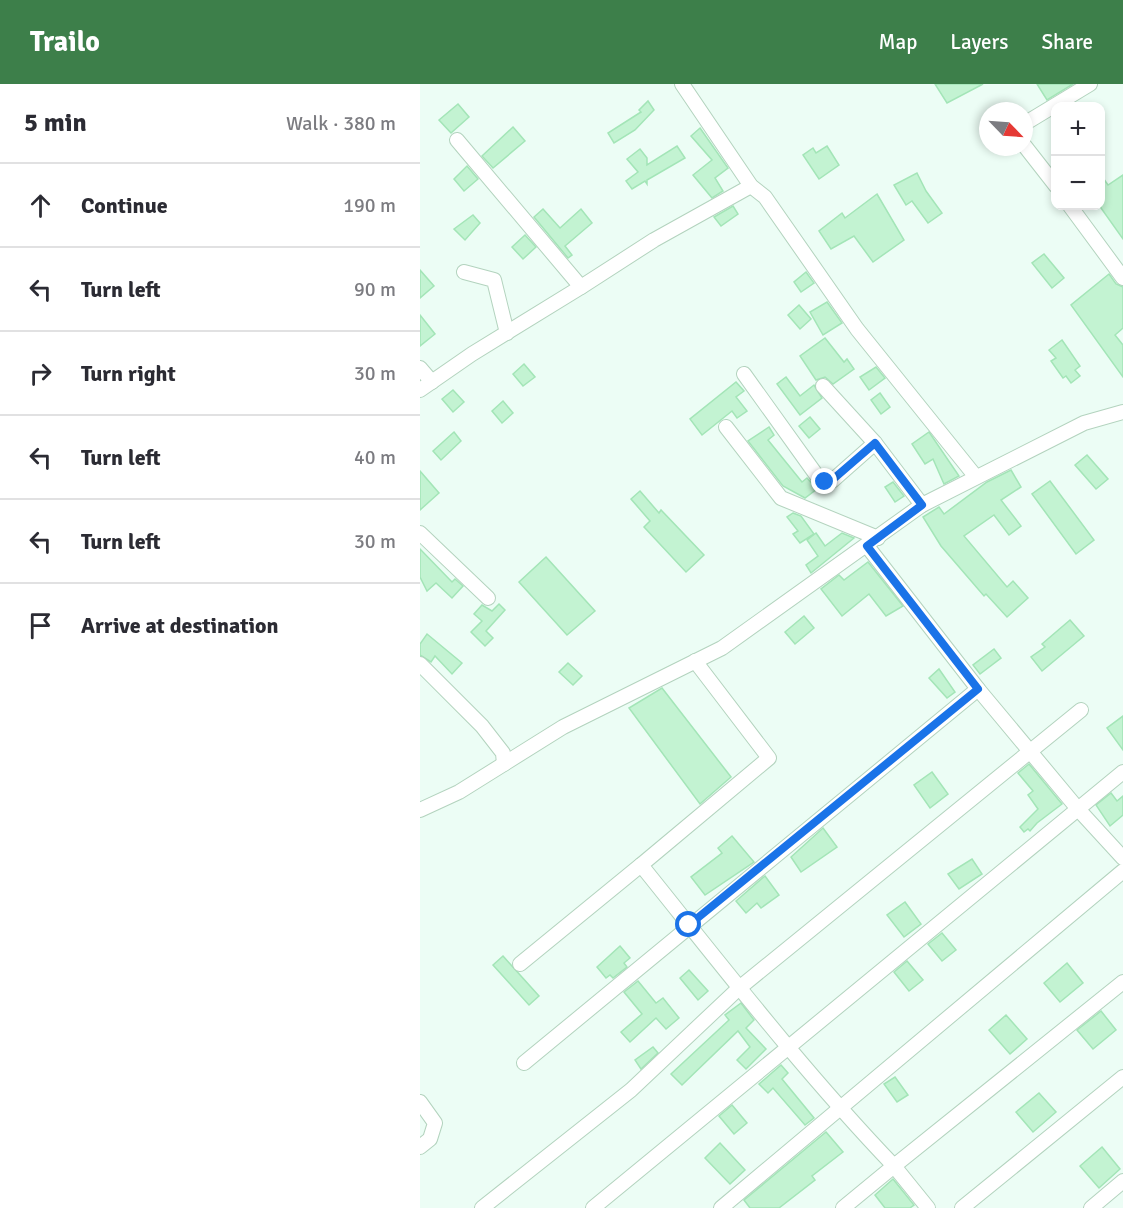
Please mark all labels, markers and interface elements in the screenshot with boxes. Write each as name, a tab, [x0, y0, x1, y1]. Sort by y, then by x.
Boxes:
text: Trailo	[30, 25, 100, 59]
text: Map	[879, 29, 917, 55]
text: Layers	[950, 29, 1008, 55]
text: Share	[1041, 29, 1093, 55]
north arrow	[979, 102, 1033, 156]
map controls	[1051, 102, 1105, 210]
button: +	[1051, 102, 1105, 156]
text: 5 min	[24, 107, 87, 139]
text: Walk · 380 m	[286, 111, 396, 136]
button: −	[1051, 156, 1105, 210]
icon: ahead	[24, 189, 57, 222]
text: Continue	[81, 192, 168, 219]
text: 190 m	[343, 193, 396, 218]
icon: left	[24, 273, 57, 306]
text: Turn left	[81, 276, 161, 303]
text: 90 m	[354, 277, 396, 302]
icon: right	[24, 357, 57, 390]
text: Turn right	[81, 360, 176, 387]
text: 30 m	[354, 361, 396, 386]
icon: left	[24, 441, 57, 474]
text: Turn left	[81, 444, 161, 471]
text: 40 m	[354, 445, 396, 470]
route end	[811, 468, 837, 494]
icon: left	[24, 525, 57, 558]
text: Turn left	[81, 528, 161, 555]
text: 30 m	[354, 529, 396, 554]
icon: arrive	[24, 609, 57, 642]
text: Arrive at destination	[81, 612, 278, 639]
route start	[675, 911, 701, 937]

